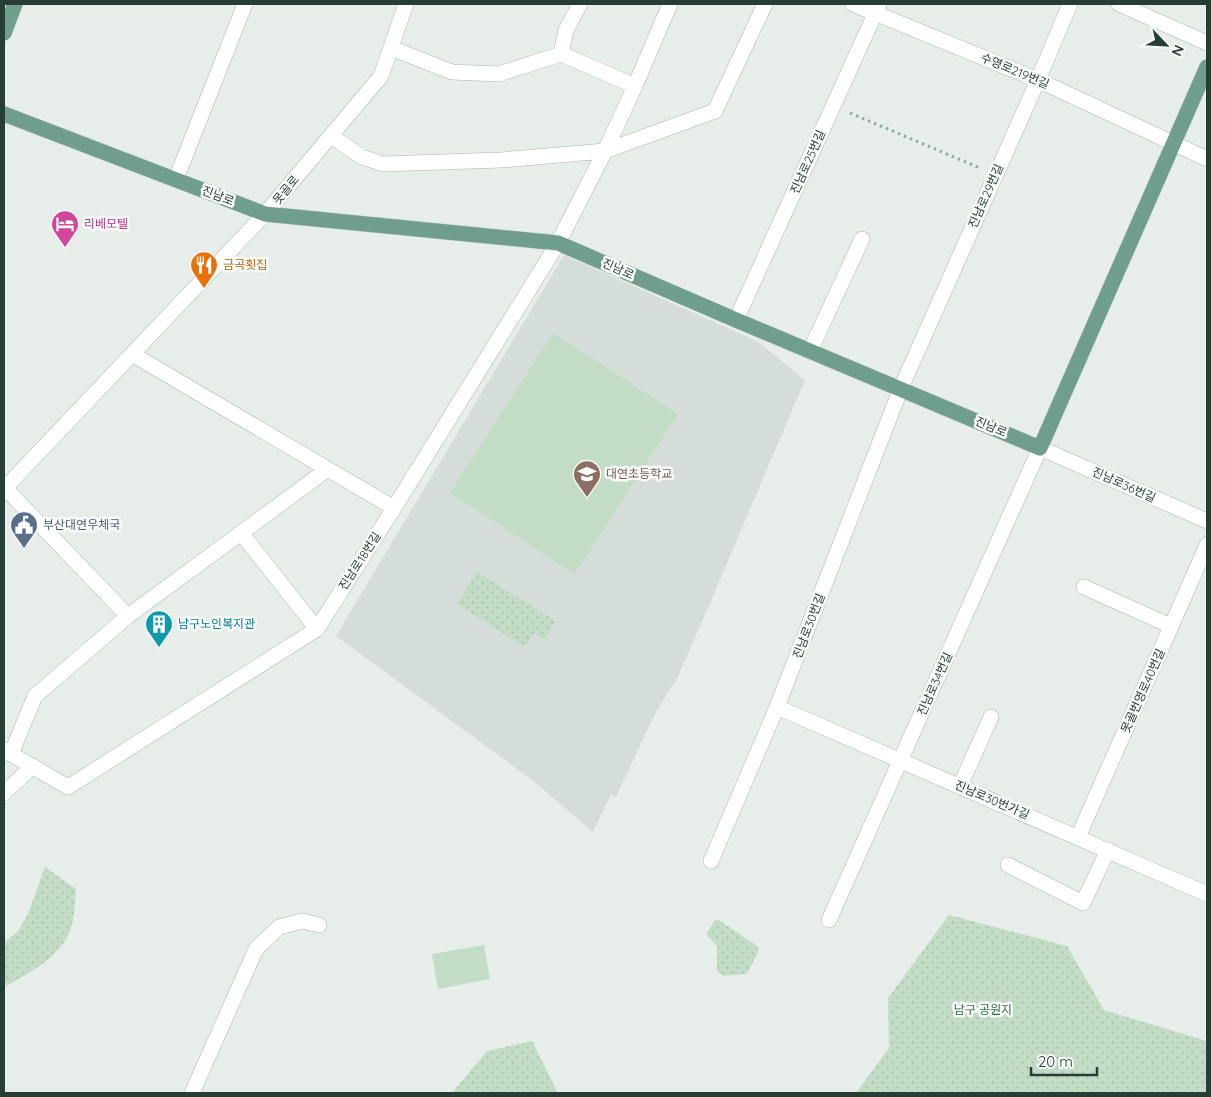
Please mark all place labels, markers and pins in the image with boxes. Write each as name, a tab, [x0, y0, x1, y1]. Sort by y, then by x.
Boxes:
hotel icon: 리베모텔	[50, 209, 80, 248]
place label: 리베모텔	[84, 216, 128, 231]
restaurant icon: 금곡횟집	[189, 250, 219, 289]
place label: 금곡횟집	[223, 257, 267, 272]
school or university icon: 대연초등학교	[572, 459, 602, 498]
place label: 대연초등학교	[606, 466, 672, 481]
public building icon: 부산대연우체국	[9, 510, 39, 549]
place label: 부산대연우체국	[43, 517, 120, 532]
building icon: 남구노인복지관	[144, 609, 174, 648]
place label: 남구노인복지관	[178, 616, 255, 631]

